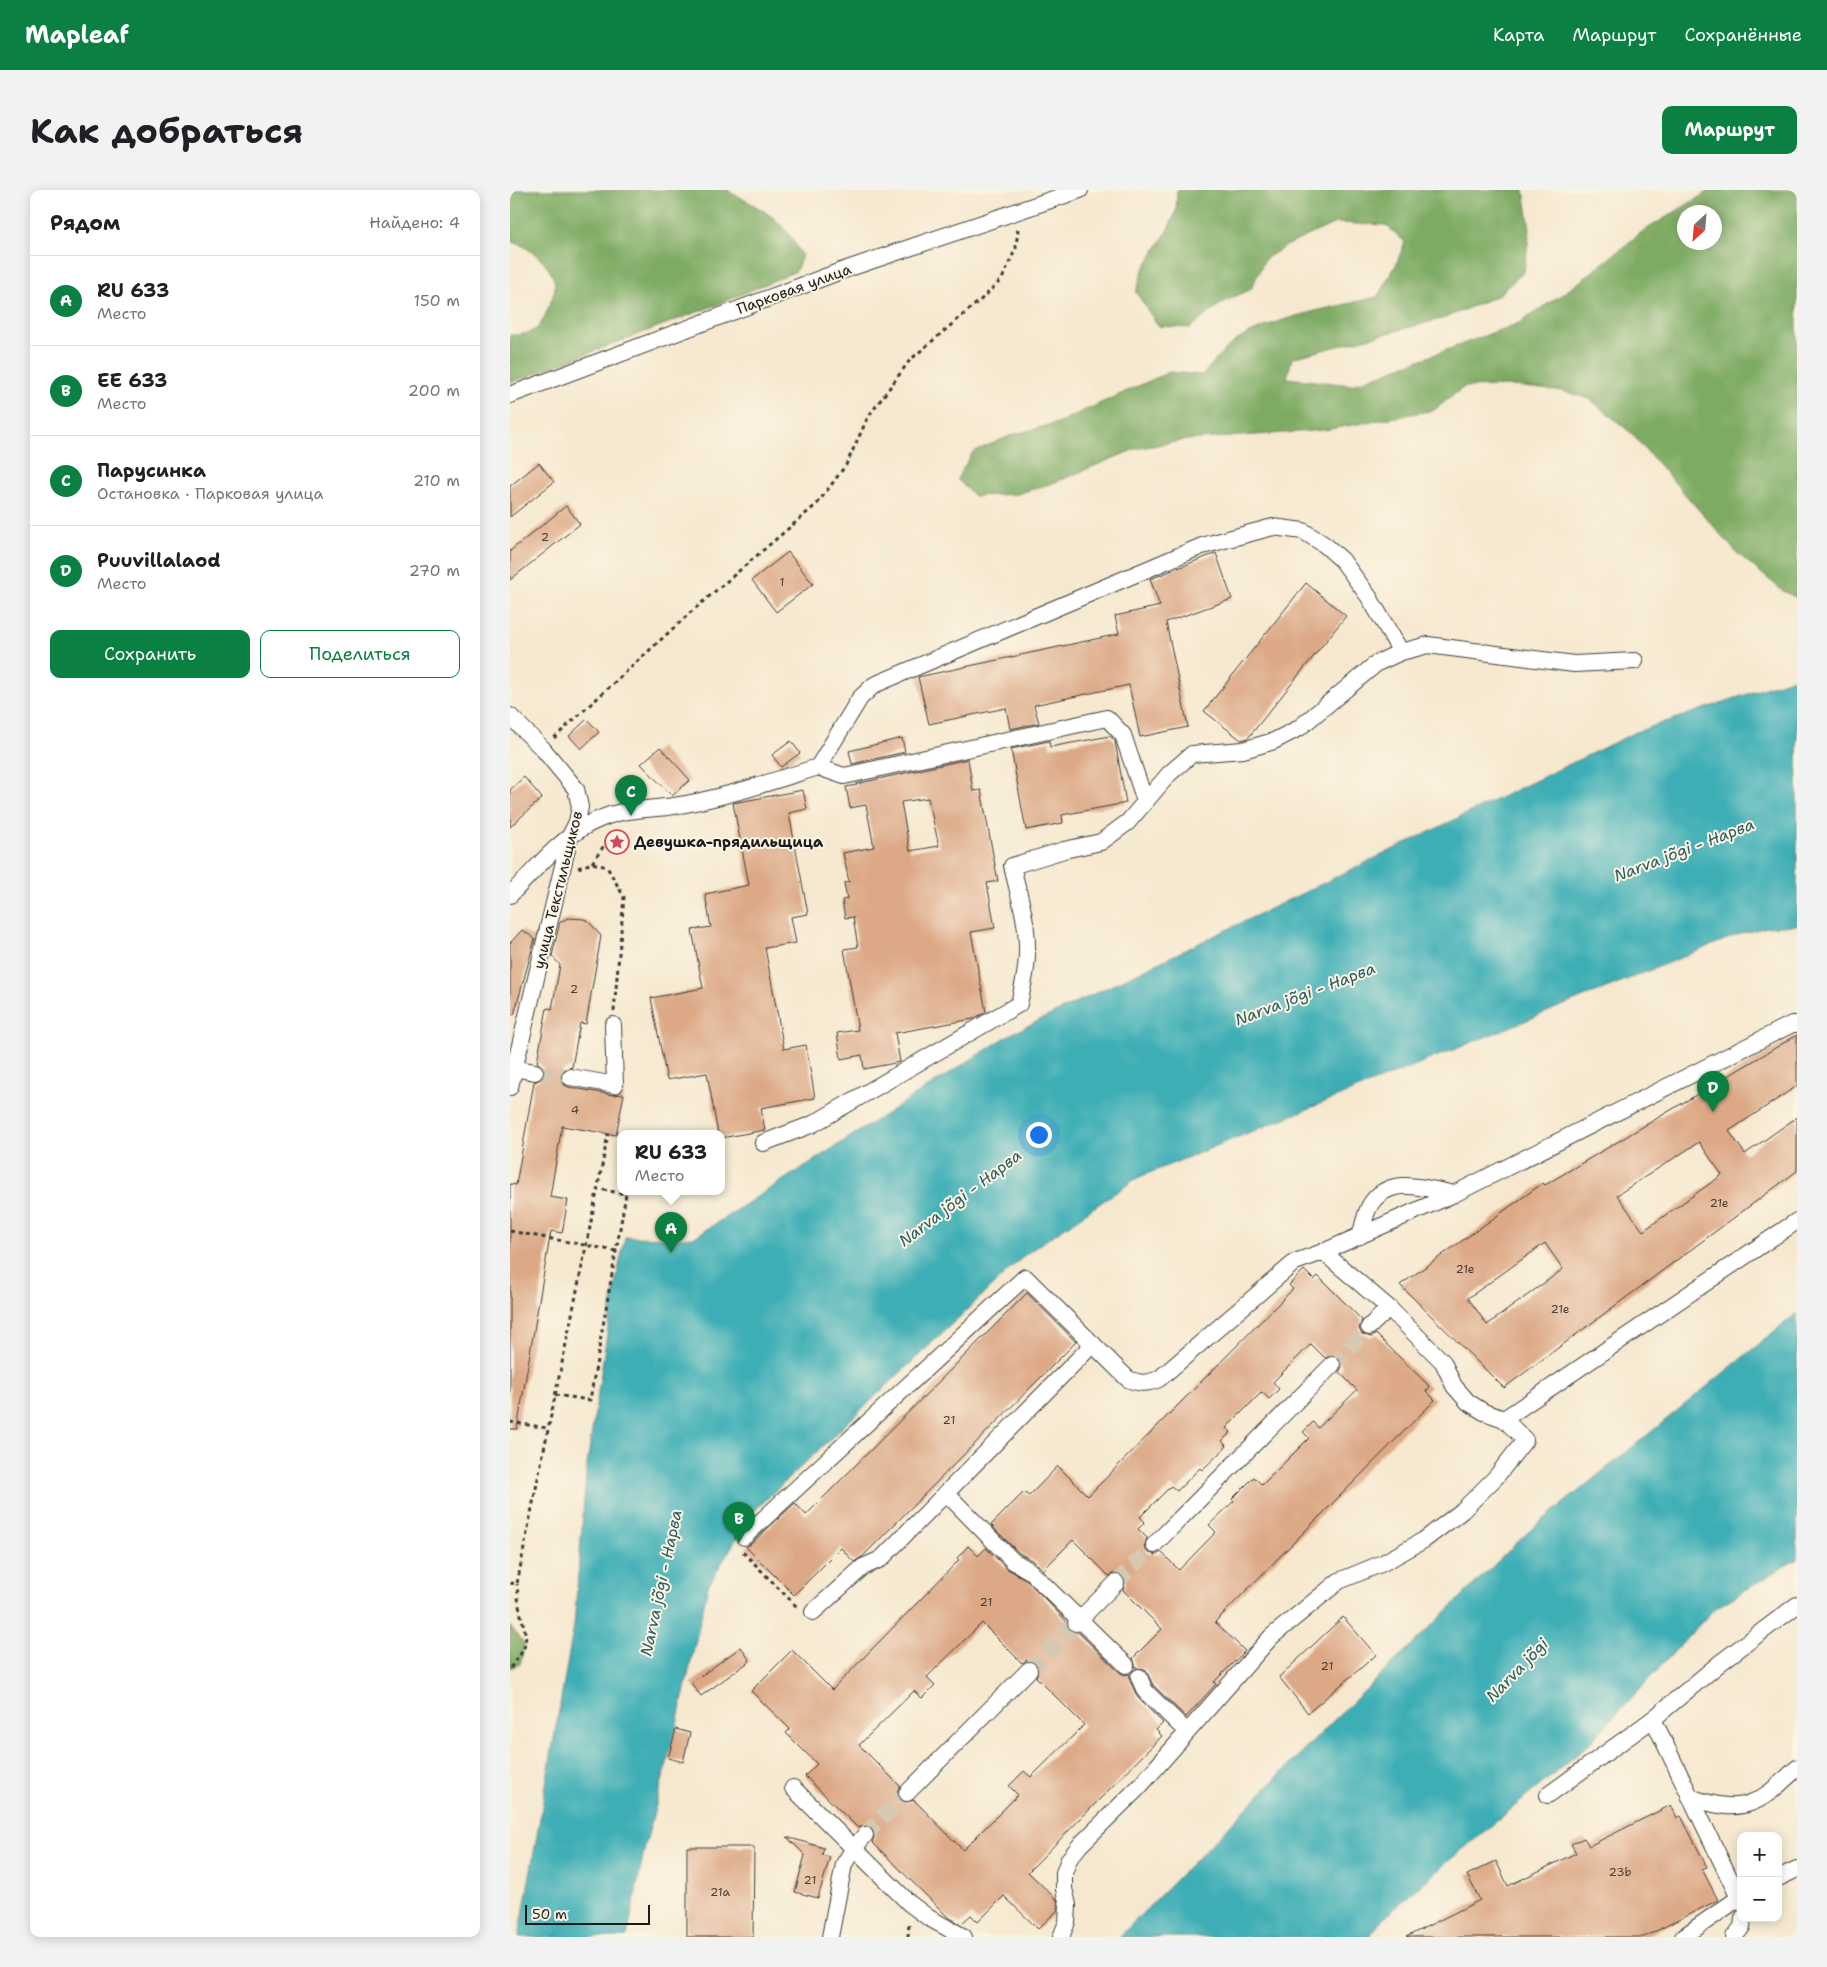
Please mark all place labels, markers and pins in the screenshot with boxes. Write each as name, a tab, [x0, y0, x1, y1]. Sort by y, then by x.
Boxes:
pin: C	[615, 775, 647, 816]
place icon: Девушка-прядильщица	[604, 829, 630, 855]
place label: Девушка-прядильщица	[634, 832, 824, 852]
pin: D	[1697, 1071, 1729, 1112]
pin: A	[655, 1212, 687, 1253]
pin: B	[723, 1502, 755, 1543]

